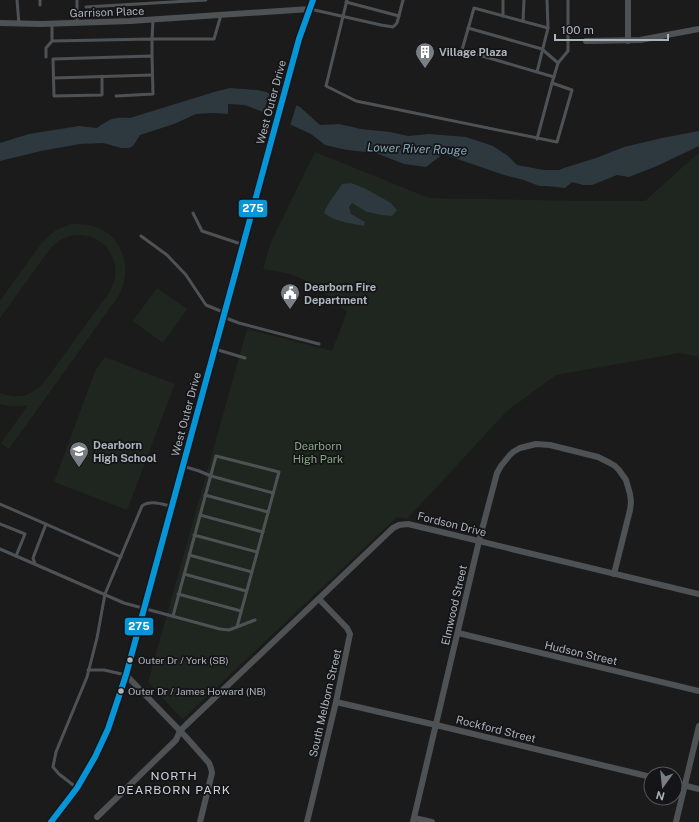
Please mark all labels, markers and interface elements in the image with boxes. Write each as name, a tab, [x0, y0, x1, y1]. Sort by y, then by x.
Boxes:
street label: Garrison Place	[69, 5, 145, 19]
scale bar	[555, 16, 668, 42]
text: 100 m	[561, 23, 594, 37]
building icon: Village Plaza	[414, 41, 436, 69]
place label: Village Plaza	[439, 46, 507, 58]
street label: West Outer Drive	[254, 59, 288, 145]
water label: Lower River Rouge	[367, 140, 468, 158]
line badge: 275	[238, 199, 268, 218]
text: 275	[242, 202, 264, 214]
place label: Dearborn Fire Department	[304, 281, 376, 306]
public building icon: Dearborn Fire Department	[279, 282, 301, 310]
street label: West Outer Drive	[169, 371, 203, 457]
place label: Dearborn High School	[93, 439, 157, 464]
school or university icon: Dearborn High School	[68, 440, 90, 468]
park label: Dearborn High Park	[293, 440, 343, 465]
street label: Fordson Drive	[416, 510, 488, 538]
street label: Elmwood Street	[439, 564, 469, 646]
line badge: 275	[124, 617, 154, 636]
text: 275	[128, 620, 150, 632]
street label: Hudson Street	[543, 639, 619, 667]
street label: South Melborn Street	[307, 648, 343, 758]
place label: Outer Dr / York (SB)	[138, 654, 229, 666]
marker: Outer Dr / York (SB)	[125, 655, 135, 665]
place label: Outer Dr / James Howard (NB)	[128, 685, 266, 697]
marker: Outer Dr / James Howard (NB)	[116, 686, 126, 696]
street label: Rockford Street	[455, 713, 537, 745]
north arrow	[643, 766, 683, 806]
district label: NORTH DEARBORN PARK	[117, 769, 231, 797]
text: N	[655, 789, 666, 803]

